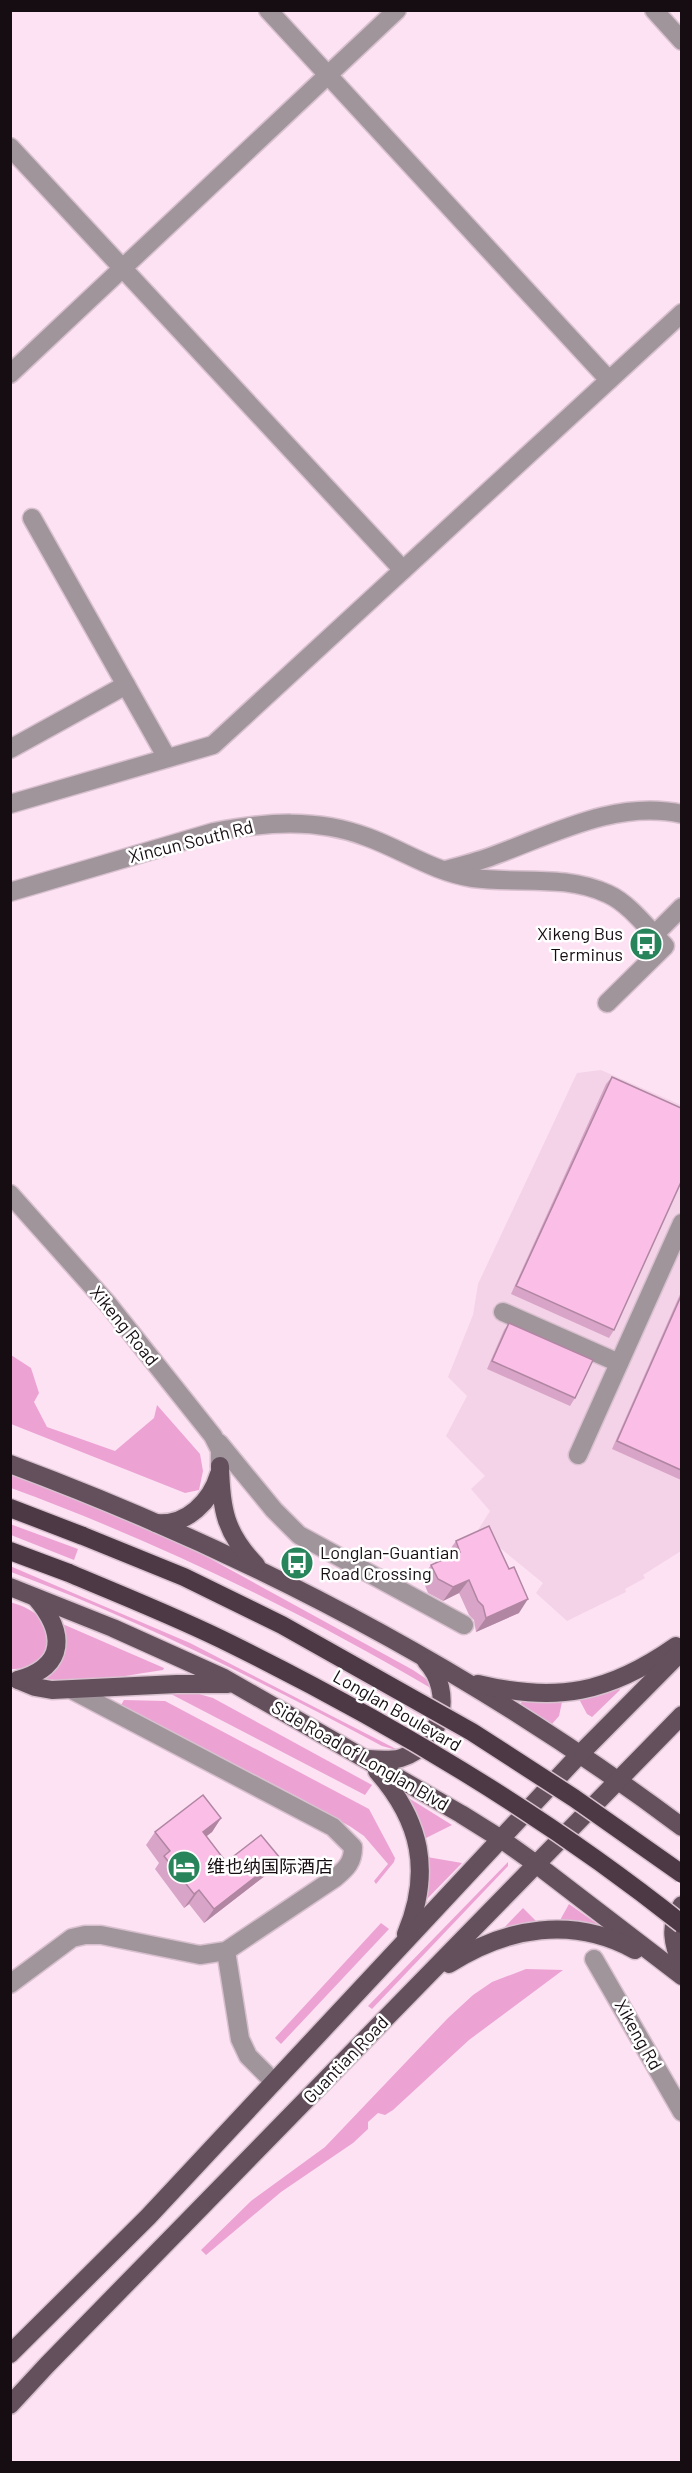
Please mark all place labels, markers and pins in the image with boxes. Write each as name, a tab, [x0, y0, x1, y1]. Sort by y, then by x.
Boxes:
place label: Xikeng Bus Terminus	[537, 922, 623, 965]
bus stop icon: Xikeng Bus Terminus	[628, 926, 664, 962]
place label: Longlan-Guantian Road Crossing	[320, 1541, 459, 1584]
bus stop icon: Longlan-Guantian Road Crossing	[279, 1545, 315, 1581]
hotel icon: 维也纳国际酒店	[166, 1849, 202, 1885]
place label: 维也纳国际酒店	[207, 1855, 333, 1877]

